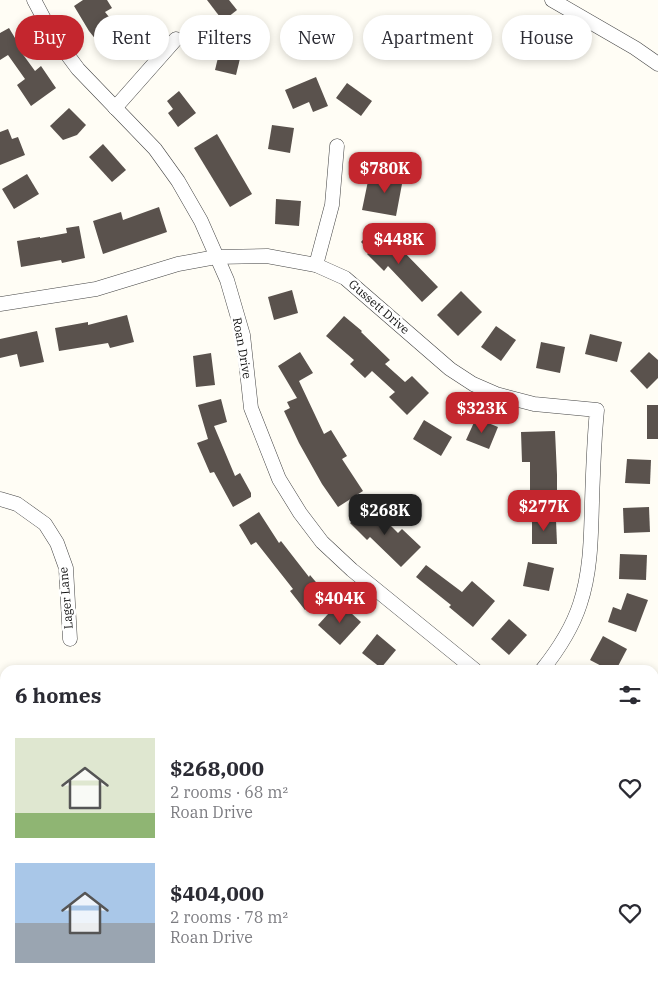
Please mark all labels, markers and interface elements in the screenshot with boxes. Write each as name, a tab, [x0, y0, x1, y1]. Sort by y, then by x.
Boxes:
chip: Buy	[15, 15, 84, 60]
chip: Rent	[94, 15, 169, 60]
chip: Filters	[179, 15, 270, 60]
chip: New	[280, 15, 353, 60]
chip: Apartment	[363, 15, 492, 60]
chip: House	[502, 15, 592, 60]
pin: $780K	[350, 152, 420, 194]
text: $780K	[360, 158, 410, 178]
pin: $448K	[364, 222, 434, 265]
text: $448K	[374, 229, 424, 249]
street label: Gussett Drive	[346, 276, 413, 337]
street label: Roan Drive	[230, 316, 255, 380]
pin: $323K	[447, 392, 517, 434]
text: $323K	[457, 398, 507, 418]
pin: $277K	[509, 490, 579, 532]
pin: $268K	[350, 494, 420, 536]
text: $277K	[519, 496, 569, 516]
text: $268K	[360, 500, 410, 520]
street label: Lager Lane	[55, 566, 76, 630]
pin: $404K	[305, 582, 375, 624]
text: $404K	[315, 588, 365, 608]
text: 6 homes	[15, 681, 101, 709]
icon: filters	[616, 681, 644, 709]
text: $268,000	[170, 754, 264, 782]
icon: home	[55, 758, 115, 818]
icon: heart	[616, 774, 644, 802]
text: 2 rooms · 68 m²	[170, 782, 288, 802]
text: Roan Drive	[170, 802, 253, 822]
text: $404,000	[170, 879, 264, 907]
icon: home	[55, 883, 115, 943]
icon: heart	[616, 899, 644, 927]
text: 2 rooms · 78 m²	[170, 907, 288, 927]
text: Roan Drive	[170, 927, 253, 947]

